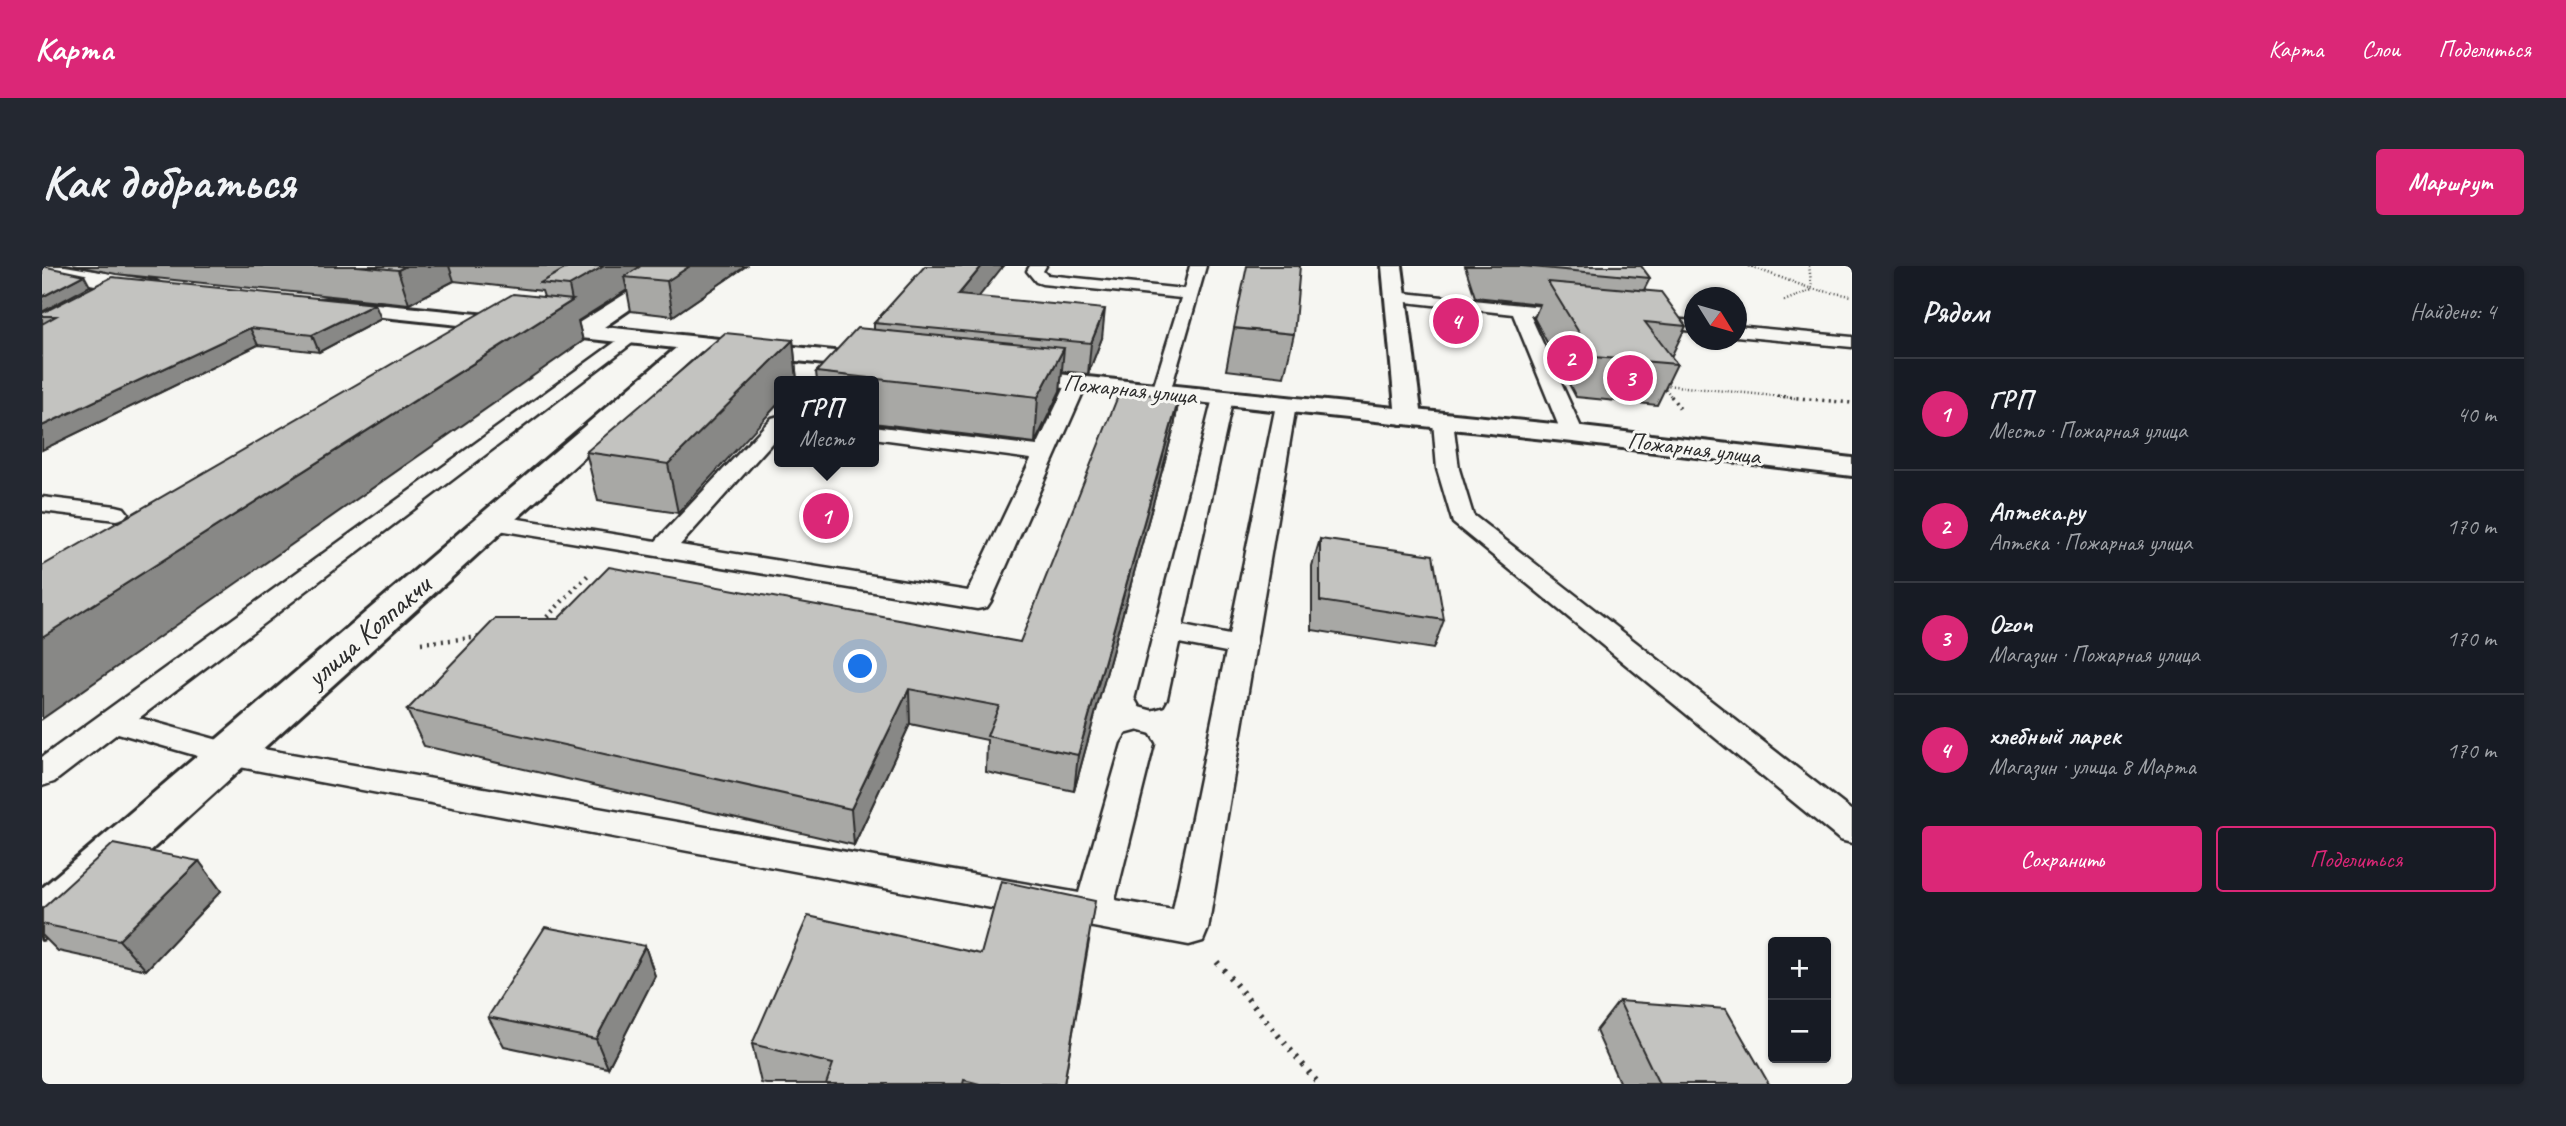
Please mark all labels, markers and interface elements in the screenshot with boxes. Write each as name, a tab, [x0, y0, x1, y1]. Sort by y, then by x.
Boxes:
text: Карта	[35, 28, 114, 70]
text: Карта	[2269, 34, 2323, 64]
text: Слои	[2361, 34, 2400, 64]
text: Поделиться	[2438, 34, 2531, 64]
button: Маршрут	[2376, 149, 2524, 215]
text: Как добраться	[42, 151, 295, 213]
north arrow	[1684, 287, 1747, 350]
text: Рядом	[1922, 293, 1989, 331]
pin: 4	[1433, 295, 1479, 347]
text: Найдено: 4	[2410, 297, 2496, 326]
pin: 2	[1547, 332, 1593, 384]
pin: 3	[1607, 352, 1653, 404]
street label: Пожарная улица	[1062, 367, 1200, 411]
popup	[774, 376, 879, 467]
text: ГРП	[1989, 383, 2032, 416]
text: ГРП	[799, 391, 843, 424]
text: 1	[1940, 400, 1950, 429]
text: 40 m	[2457, 400, 2496, 429]
text: Место · Пожарная улица	[1989, 416, 2187, 445]
text: Место	[799, 424, 854, 453]
street label: Пожарная улица	[1626, 425, 1764, 471]
pin: 1	[803, 490, 849, 542]
text: Аптека.ру	[1989, 495, 2085, 528]
text: 2	[1940, 512, 1950, 541]
text: 170 m	[2447, 512, 2496, 541]
text: Аптека · Пожарная улица	[1989, 528, 2192, 557]
street label: улица Колпакчи	[296, 565, 440, 697]
text: Ozon	[1989, 607, 2032, 640]
text: 3	[1940, 624, 1950, 653]
text: 170 m	[2447, 624, 2496, 653]
text: Магазин · Пожарная улица	[1989, 640, 2200, 669]
your location	[843, 649, 877, 683]
text: хлебный ларек	[1989, 719, 2121, 752]
text: 4	[1940, 736, 1950, 765]
text: 170 m	[2447, 736, 2496, 765]
text: Магазин · улица 8 Марта	[1989, 752, 2196, 781]
button: Сохранить	[1922, 826, 2202, 892]
button: Поделиться	[2216, 826, 2496, 892]
map controls	[1768, 937, 1831, 1063]
button: +	[1768, 937, 1831, 1000]
button: −	[1768, 1000, 1831, 1063]

